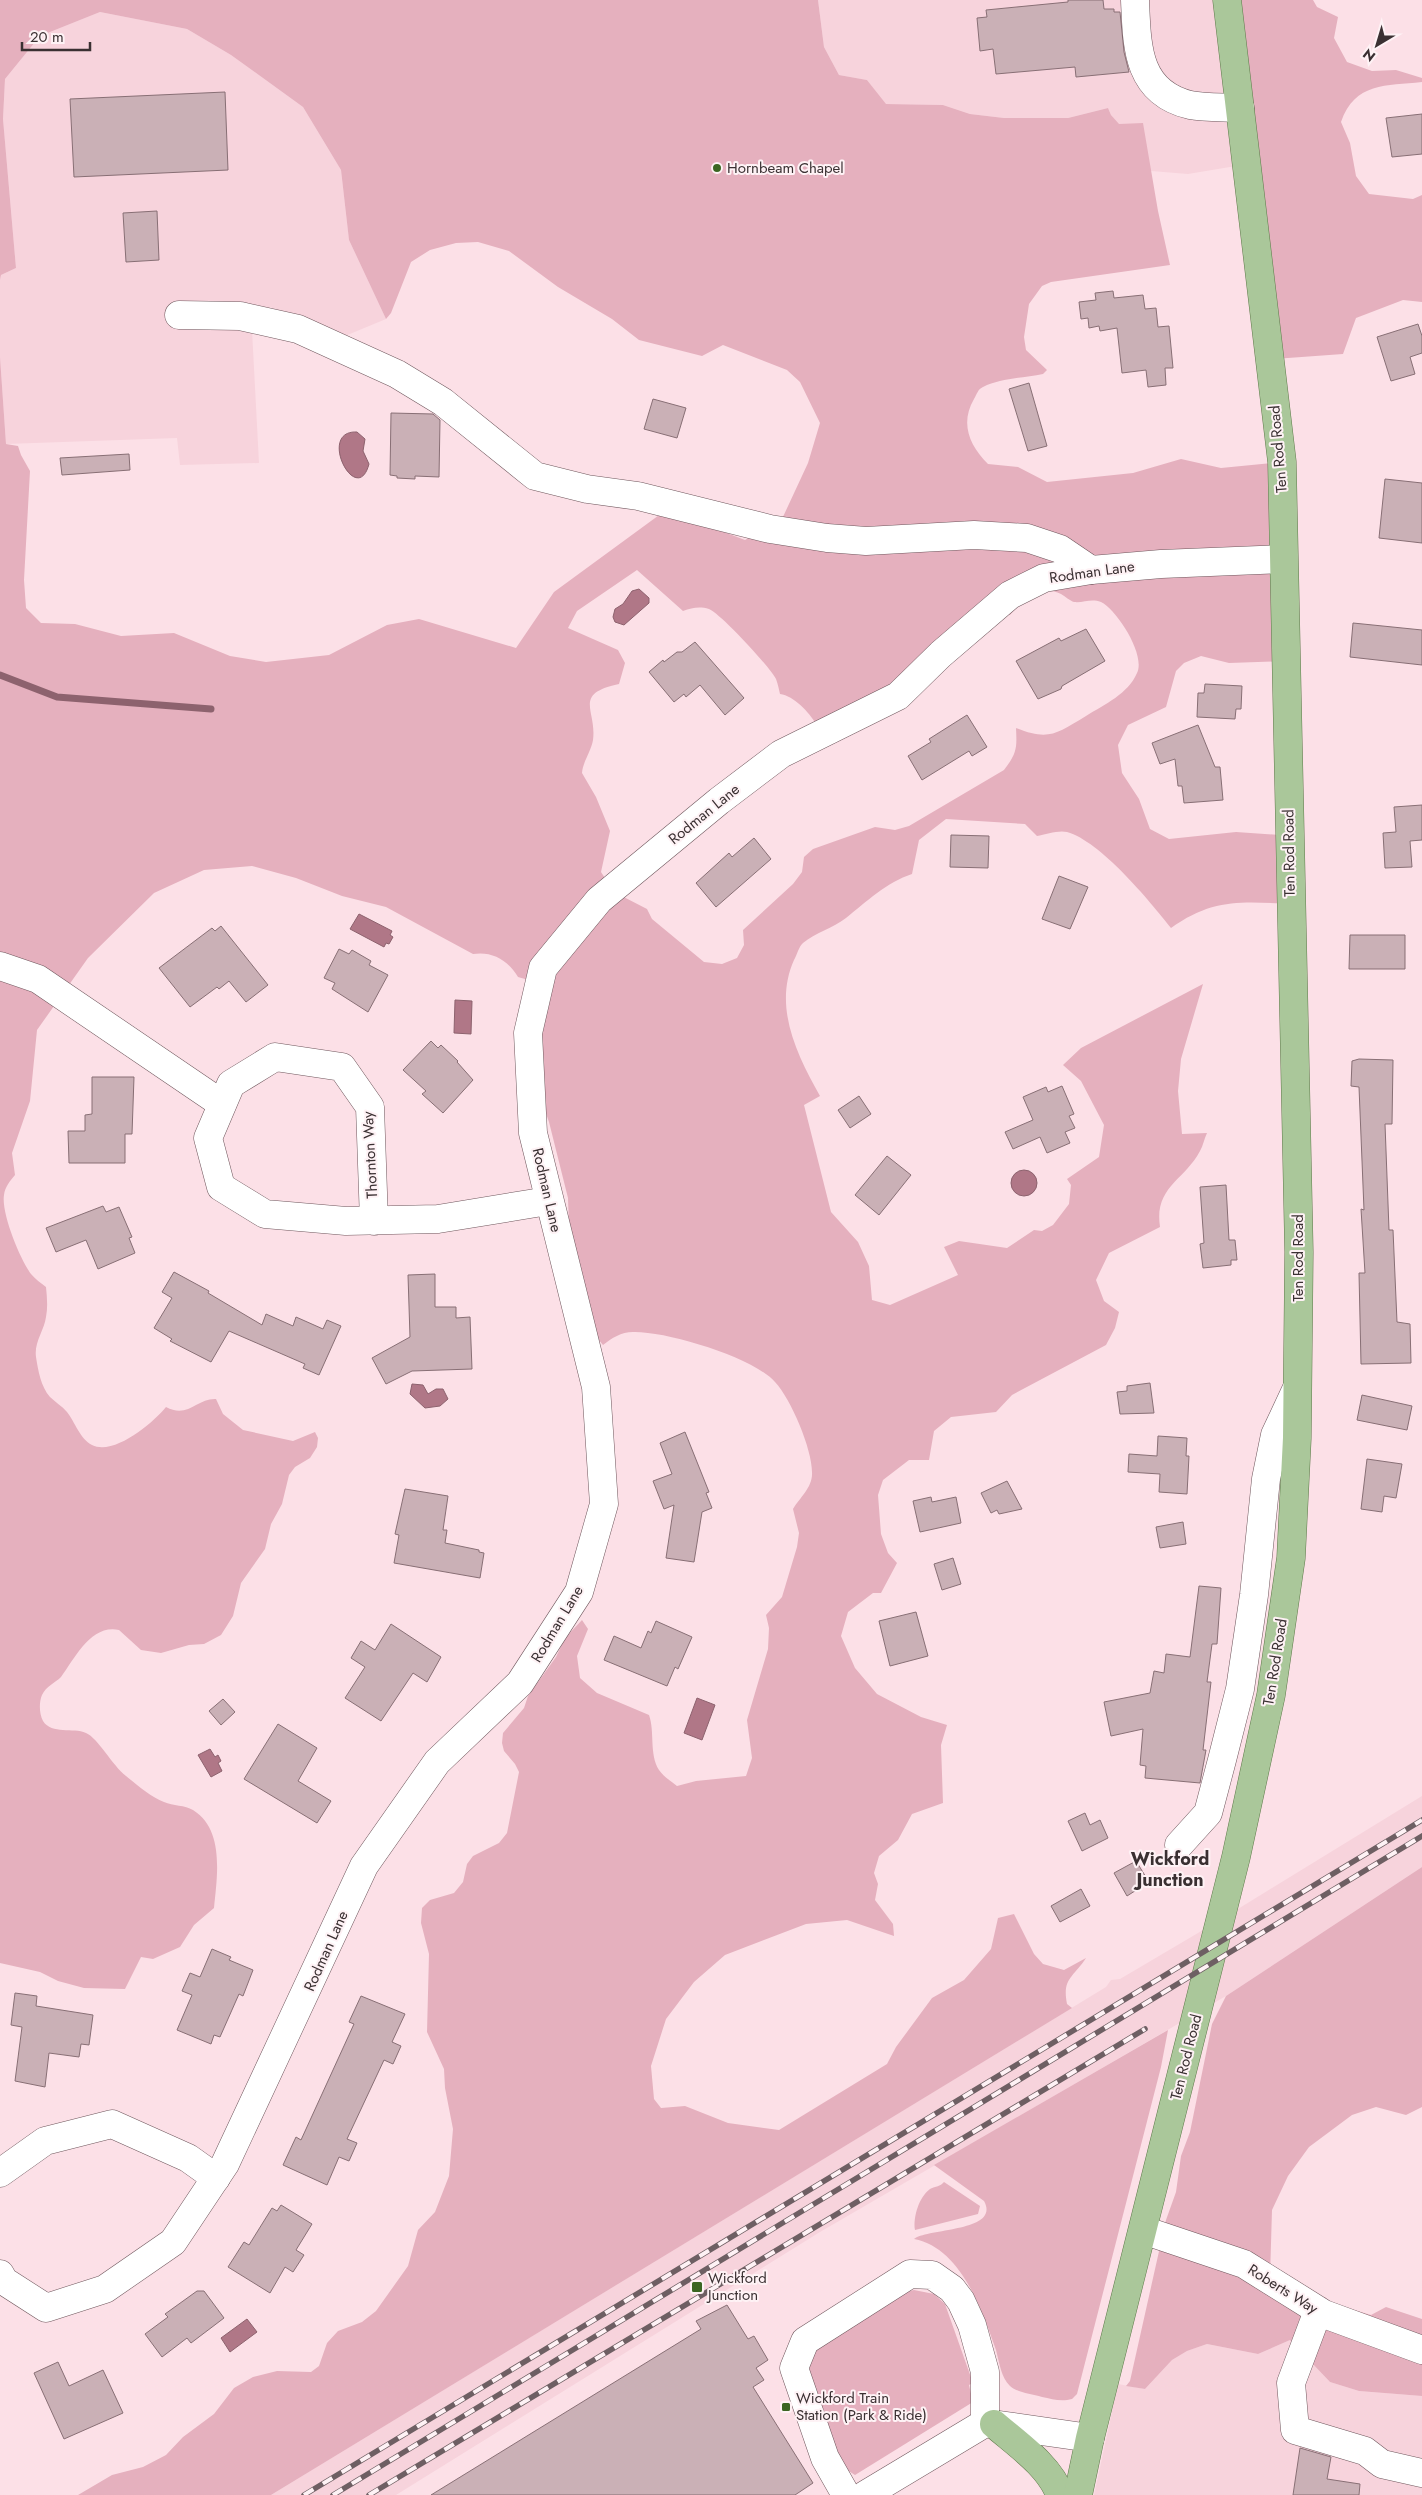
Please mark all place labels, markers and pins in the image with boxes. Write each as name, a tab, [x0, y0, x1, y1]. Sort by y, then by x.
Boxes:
place label: Hornbeam Chapel	[727, 157, 844, 179]
marker: Hornbeam Chapel	[711, 162, 723, 174]
place label: Wickford Junction	[706, 2267, 767, 2306]
marker: Wickford Junction	[690, 2280, 704, 2294]
place label: Wickford Train Station (Park & Ride)	[796, 2387, 927, 2426]
marker: Wickford Train Station (Park & Ride)	[780, 2401, 792, 2413]

